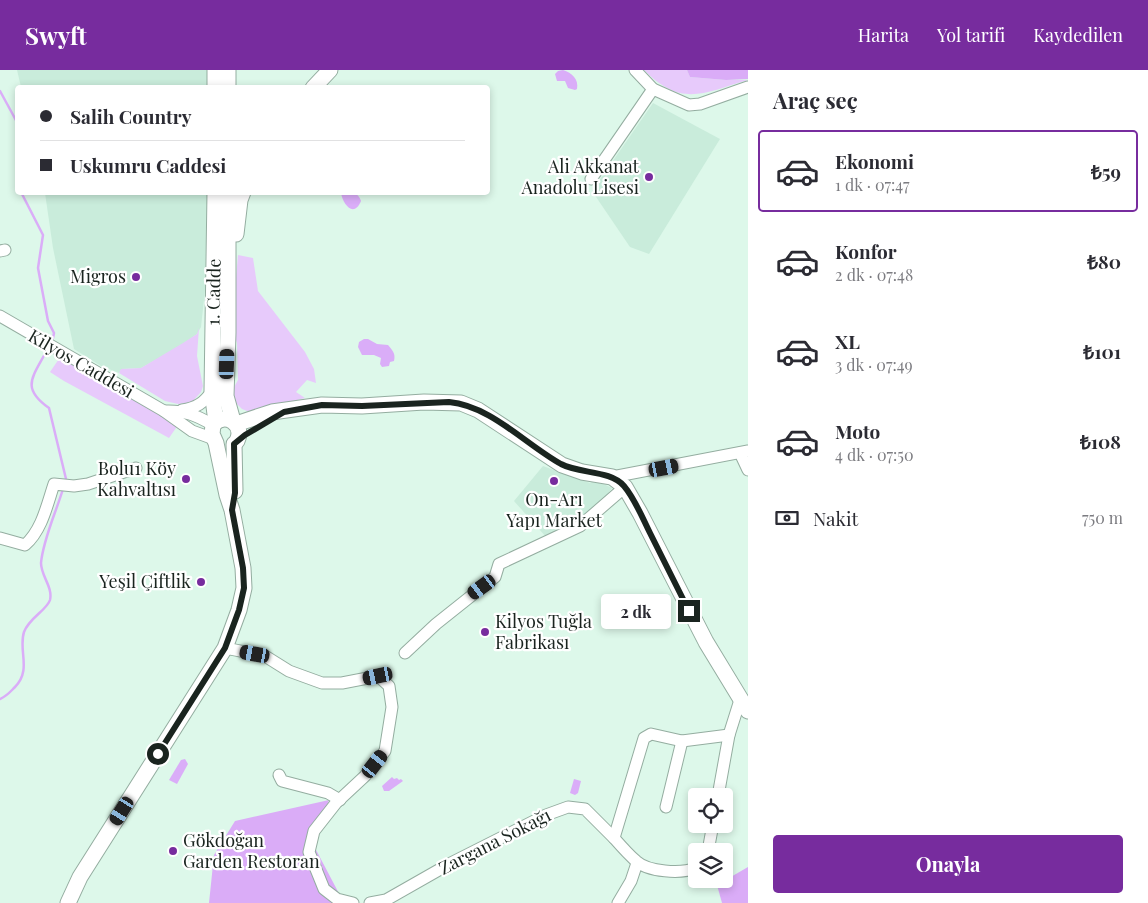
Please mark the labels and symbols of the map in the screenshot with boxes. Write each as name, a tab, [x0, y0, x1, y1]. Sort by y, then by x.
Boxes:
place label: Ali Akkanat Anadolu Lisesi	[520, 154, 640, 199]
marker: Ali Akkanat Anadolu Lisesi	[643, 171, 655, 183]
street label: 1. Cadde	[200, 258, 226, 326]
place label: Migros	[70, 264, 126, 288]
marker: Migros	[130, 271, 142, 283]
street label: Kilyos Caddesi	[24, 323, 139, 403]
car	[218, 349, 235, 379]
place label: Bolu1 Köy Kahvaltısı	[97, 456, 176, 501]
car	[647, 458, 680, 478]
marker: Bolu1 Köy Kahvaltısı	[180, 473, 192, 485]
marker: On-Arı Yapı Market	[548, 475, 560, 487]
place label: On-Arı Yapı Market	[505, 487, 602, 532]
place label: Yeşil Çiftlik	[98, 569, 191, 593]
car	[465, 572, 498, 602]
marker: Yeşil Çiftlik	[195, 576, 207, 588]
callout: 2 dk	[602, 594, 672, 628]
route end	[678, 600, 700, 622]
place label: Kilyos Tuğla Fabrikası	[495, 609, 592, 654]
marker: Kilyos Tuğla Fabrikası	[479, 626, 491, 638]
car	[238, 644, 271, 664]
car	[361, 666, 394, 686]
route start	[147, 743, 169, 765]
car	[359, 748, 390, 780]
car	[107, 794, 136, 828]
street label: Zargana Sokağı	[434, 803, 555, 880]
place label: Gökdoğan Garden Restoran	[183, 828, 320, 873]
marker: Gökdoğan Garden Restoran	[167, 845, 179, 857]

